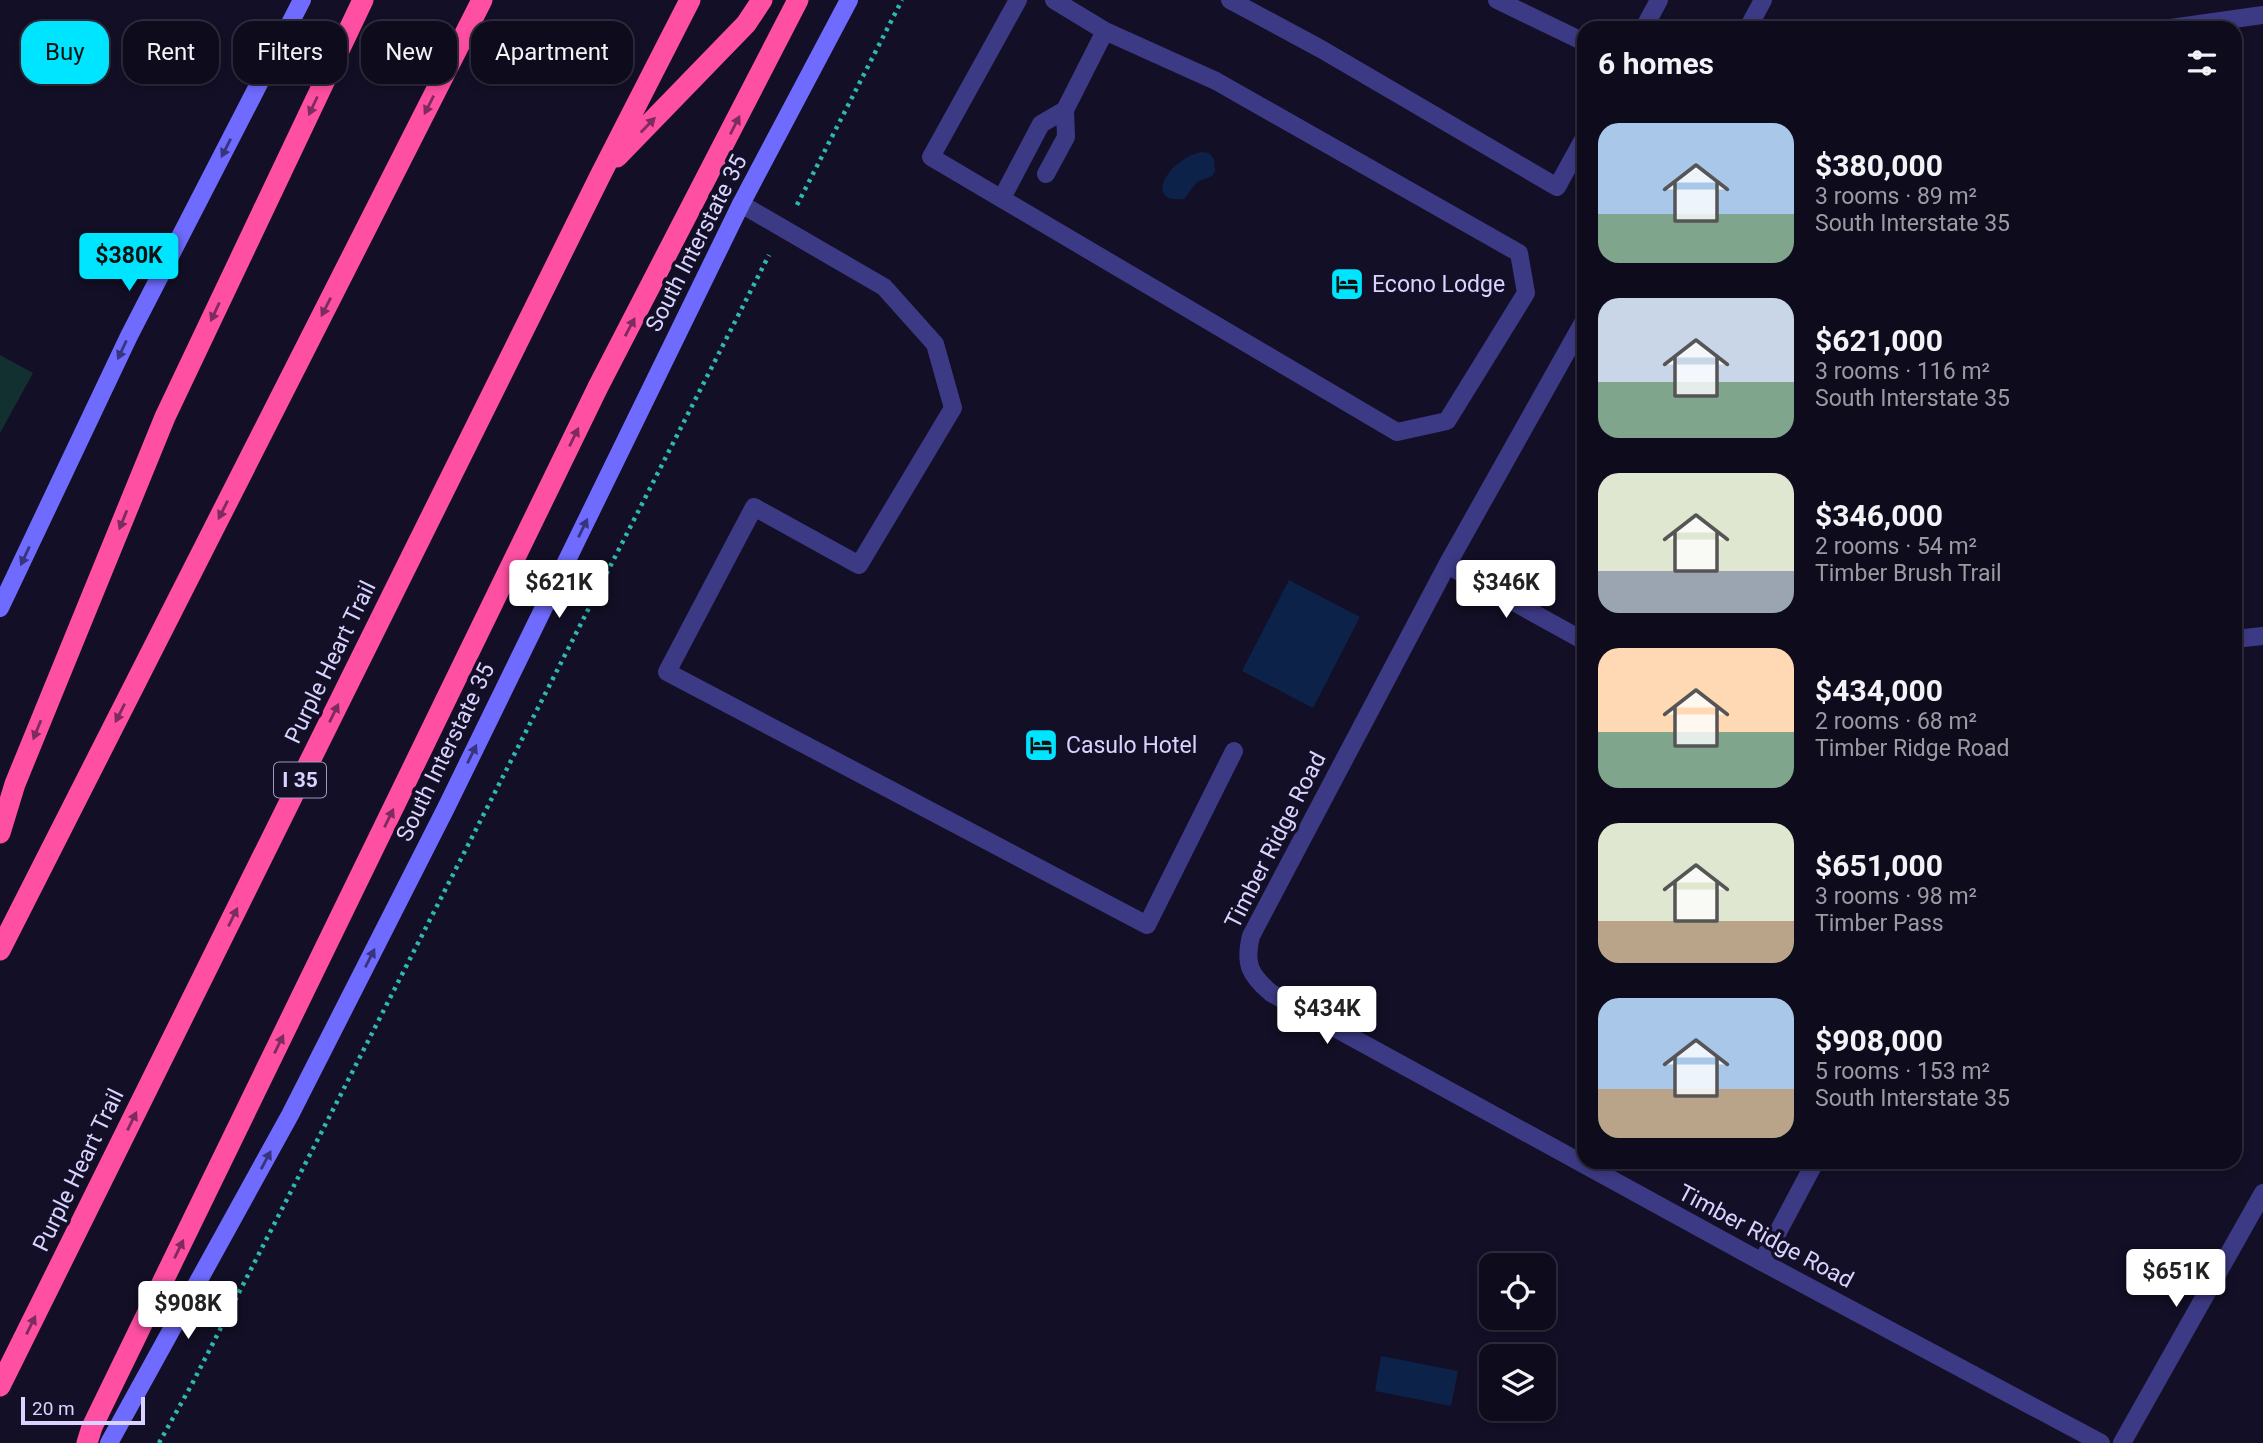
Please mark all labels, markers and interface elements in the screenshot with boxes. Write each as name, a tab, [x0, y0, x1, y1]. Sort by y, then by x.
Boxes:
chip: Buy	[21, 21, 109, 84]
chip: Rent	[123, 21, 219, 84]
chip: Filters	[233, 21, 347, 84]
chip: New	[361, 21, 457, 84]
chip: Apartment	[471, 21, 633, 84]
icon: filters	[2183, 44, 2221, 82]
text: 6 homes	[1598, 46, 1714, 81]
one-way arrow	[423, 95, 435, 114]
one-way arrow	[307, 96, 318, 116]
one-way arrow	[729, 115, 740, 135]
one-way arrow	[640, 116, 657, 133]
one-way arrow	[220, 138, 231, 158]
text: $380,000	[1815, 148, 1943, 183]
street label: South Interstate 35	[640, 150, 753, 336]
icon: home	[1654, 151, 1738, 235]
text: 3 rooms · 89 m²	[1815, 183, 1977, 210]
text: South Interstate 35	[1815, 210, 2010, 237]
pin: $380K	[80, 233, 178, 293]
text: $380K	[95, 242, 163, 269]
hotel icon: Econo Lodge	[1328, 265, 1366, 303]
place label: Econo Lodge	[1372, 271, 1505, 298]
one-way arrow	[320, 297, 332, 317]
one-way arrow	[210, 301, 221, 322]
one-way arrow	[624, 317, 636, 337]
text: $621,000	[1815, 323, 1943, 358]
icon: home	[1654, 326, 1738, 410]
one-way arrow	[116, 340, 128, 360]
text: 3 rooms · 116 m²	[1815, 358, 1990, 385]
text: South Interstate 35	[1815, 385, 2010, 412]
one-way arrow	[569, 427, 580, 447]
text: $346,000	[1815, 498, 1943, 533]
one-way arrow	[217, 500, 229, 520]
icon: home	[1654, 501, 1738, 585]
one-way arrow	[118, 509, 129, 530]
one-way arrow	[577, 518, 588, 538]
text: 2 rooms · 54 m²	[1815, 533, 1977, 560]
one-way arrow	[19, 546, 30, 566]
pin: $621K	[510, 560, 608, 620]
pin: $346K	[1457, 560, 1555, 620]
text: Timber Brush Trail	[1815, 560, 2002, 587]
text: $621K	[525, 569, 593, 596]
text: $346K	[1472, 569, 1540, 596]
street label: Purple Heart Trail	[279, 576, 382, 748]
street label: South Interstate 35	[391, 659, 500, 846]
text: $434,000	[1815, 673, 1943, 708]
icon: home	[1654, 676, 1738, 760]
one-way arrow	[115, 703, 126, 723]
one-way arrow	[328, 703, 339, 723]
text: 2 rooms · 68 m²	[1815, 708, 1977, 735]
one-way arrow	[31, 720, 43, 740]
hotel icon: Casulo Hotel	[1022, 726, 1060, 764]
place label: Casulo Hotel	[1066, 732, 1197, 759]
text: Timber Ridge Road	[1815, 735, 2009, 762]
one-way arrow	[466, 744, 477, 764]
street label: Timber Ridge Road	[1219, 747, 1332, 933]
road number: I 35	[274, 762, 326, 798]
one-way arrow	[383, 808, 395, 828]
text: $651,000	[1815, 848, 1943, 883]
icon: home	[1654, 851, 1738, 935]
text: 3 rooms · 98 m²	[1815, 883, 1977, 910]
one-way arrow	[227, 907, 238, 927]
text: Timber Pass	[1815, 910, 1944, 937]
one-way arrow	[364, 948, 375, 968]
pin: $434K	[1278, 986, 1376, 1046]
text: $434K	[1293, 995, 1361, 1022]
text: $908,000	[1815, 1023, 1943, 1058]
icon: home	[1654, 1026, 1738, 1110]
one-way arrow	[273, 1034, 284, 1054]
text: 5 rooms · 153 m²	[1815, 1058, 1990, 1085]
street label: Purple Heart Trail	[27, 1084, 130, 1256]
text: South Interstate 35	[1815, 1085, 2010, 1112]
one-way arrow	[126, 1111, 137, 1131]
one-way arrow	[260, 1150, 271, 1170]
street label: Timber Ridge Road	[1674, 1179, 1858, 1294]
one-way arrow	[173, 1239, 185, 1259]
pin: $651K	[2127, 1250, 2225, 1309]
map controls	[1479, 1253, 1556, 1421]
button: locate	[1479, 1253, 1556, 1330]
text: $651K	[2142, 1258, 2210, 1285]
pin: $908K	[139, 1282, 237, 1341]
text: $908K	[154, 1290, 222, 1317]
one-way arrow	[24, 1314, 36, 1334]
button: layers	[1479, 1344, 1556, 1421]
scale bar	[21, 1394, 145, 1426]
text: 20 m	[32, 1397, 75, 1420]

